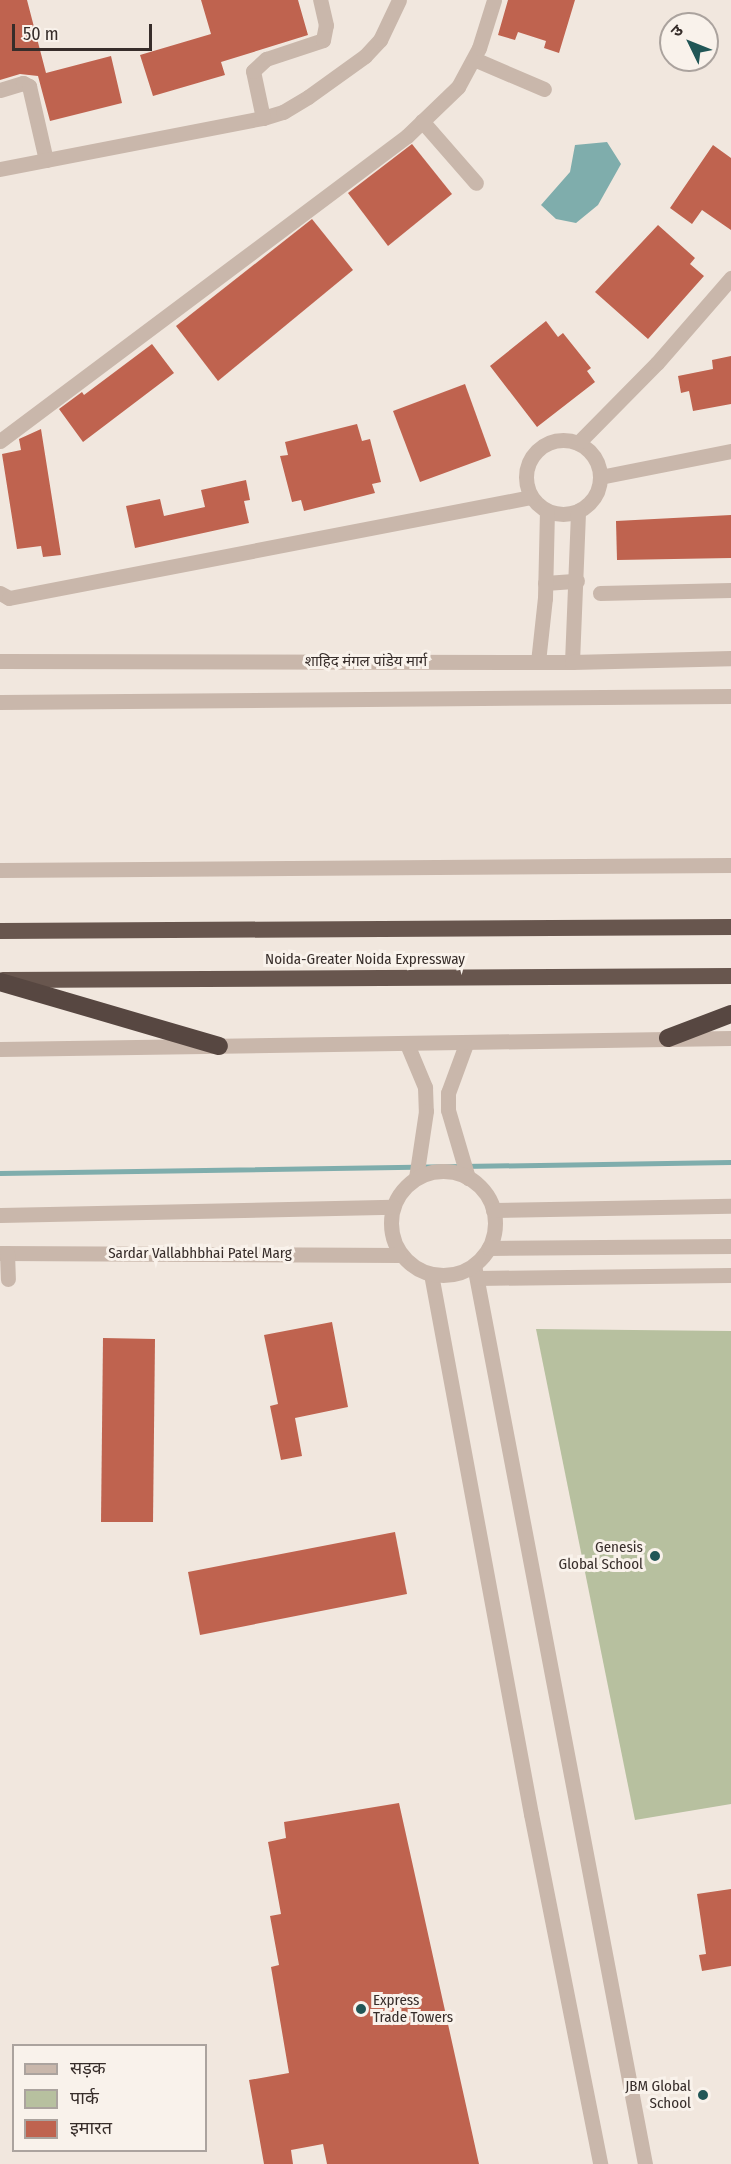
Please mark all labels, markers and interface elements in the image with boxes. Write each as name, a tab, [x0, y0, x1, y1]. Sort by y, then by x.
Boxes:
scale bar	[15, 12, 154, 50]
north arrow	[659, 12, 719, 72]
text: उ	[667, 21, 687, 41]
text: 50 m	[23, 23, 59, 45]
street label: शाहिद मंगल पांडेय मार्ग	[305, 653, 427, 671]
street label: Noida-Greater Noida Expressway	[265, 951, 465, 969]
street label: Sardar Vallabhbhai Patel Marg	[108, 1245, 292, 1263]
place label: Genesis Global School	[559, 1538, 643, 1573]
marker: Genesis Global School	[648, 1549, 662, 1563]
place label: Express Trade Towers	[373, 1991, 453, 2026]
marker: Express Trade Towers	[354, 2002, 368, 2016]
legend	[12, 2044, 207, 2152]
text: सड़क	[70, 2057, 106, 2079]
place label: JBM Global School	[625, 2077, 691, 2112]
text: पार्क	[70, 2087, 99, 2109]
marker: JBM Global School	[696, 2088, 710, 2102]
text: इमारत	[70, 2117, 112, 2139]

